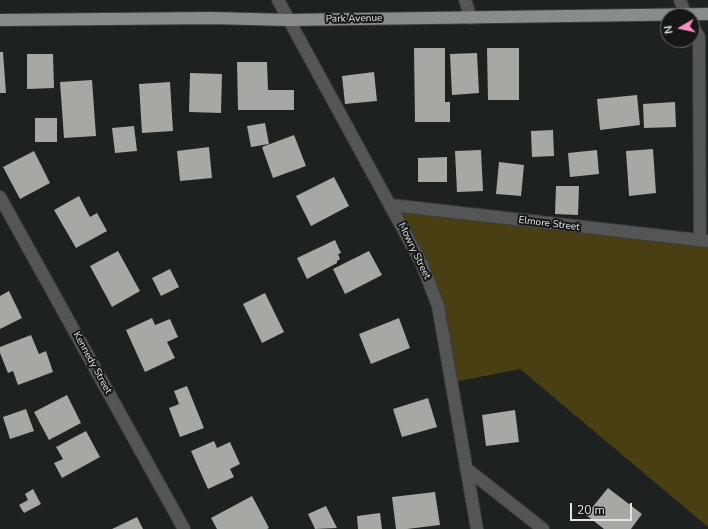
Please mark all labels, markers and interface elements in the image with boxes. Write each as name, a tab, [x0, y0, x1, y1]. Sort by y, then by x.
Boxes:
north arrow	[660, 8, 700, 48]
street label: Park Avenue	[326, 13, 382, 25]
text: N	[661, 25, 677, 35]
street label: Elmore Street	[518, 214, 580, 234]
street label: Mowry Street	[395, 221, 433, 281]
street label: Kennedy Street	[70, 330, 114, 396]
scale bar	[572, 495, 634, 521]
text: 20 m	[577, 502, 605, 518]

